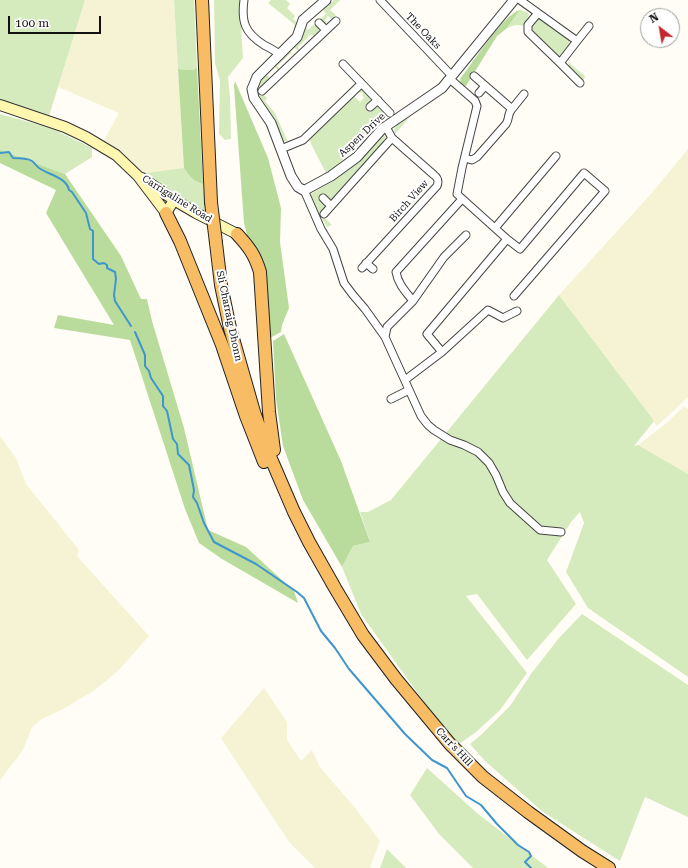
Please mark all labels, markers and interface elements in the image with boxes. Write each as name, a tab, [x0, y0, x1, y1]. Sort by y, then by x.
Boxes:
scale bar	[10, 8, 103, 34]
north arrow	[640, 8, 680, 48]
street label: The Oaks	[403, 10, 443, 52]
text: N	[647, 10, 661, 26]
text: 100 m	[15, 16, 49, 30]
street label: Aspen Drive	[336, 111, 388, 159]
street label: Carrigaline Road	[140, 173, 214, 225]
street label: Birch View	[387, 178, 431, 224]
street label: Sli Charraig Dhonn	[214, 270, 244, 362]
street label: Carr's Hill	[433, 725, 475, 769]

